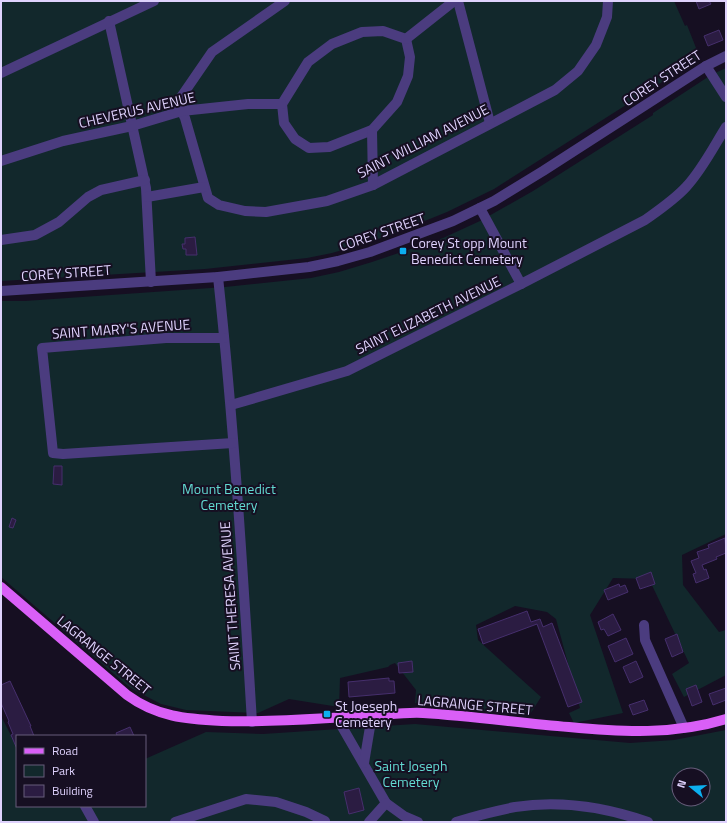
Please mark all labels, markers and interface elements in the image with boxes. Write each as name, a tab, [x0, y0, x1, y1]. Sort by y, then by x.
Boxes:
street label: COREY STREET	[618, 44, 706, 111]
street label: CHEVERUS AVENUE	[77, 86, 198, 133]
street label: SAINT WILLIAM AVENUE	[353, 98, 492, 183]
street label: COREY STREET	[336, 207, 428, 256]
place label: Corey St opp Mount Benedict Cemetery	[411, 232, 527, 269]
marker: Corey St opp Mount Benedict Cemetery	[398, 246, 408, 256]
street label: COREY STREET	[20, 259, 112, 286]
street label: SAINT ELIZABETH AVENUE	[352, 270, 504, 359]
street label: SAINT MARY'S AVENUE	[51, 313, 191, 344]
park label: Mount Benedict Cemetery	[182, 478, 276, 515]
street label: SAINT THERESA AVENUE	[214, 521, 245, 671]
street label: LAGRANGE STREET	[53, 610, 156, 700]
street label: LAGRANGE STREET	[416, 689, 534, 720]
place label: St Joeseph Cemetery	[335, 695, 397, 732]
marker: St Joeseph Cemetery	[322, 709, 332, 719]
legend	[16, 735, 146, 807]
text: Road	[52, 741, 78, 760]
park label: Saint Joseph Cemetery	[375, 755, 447, 792]
text: Park	[52, 761, 75, 780]
north arrow	[671, 767, 711, 807]
text: N	[673, 778, 690, 790]
text: Building	[52, 781, 93, 800]

